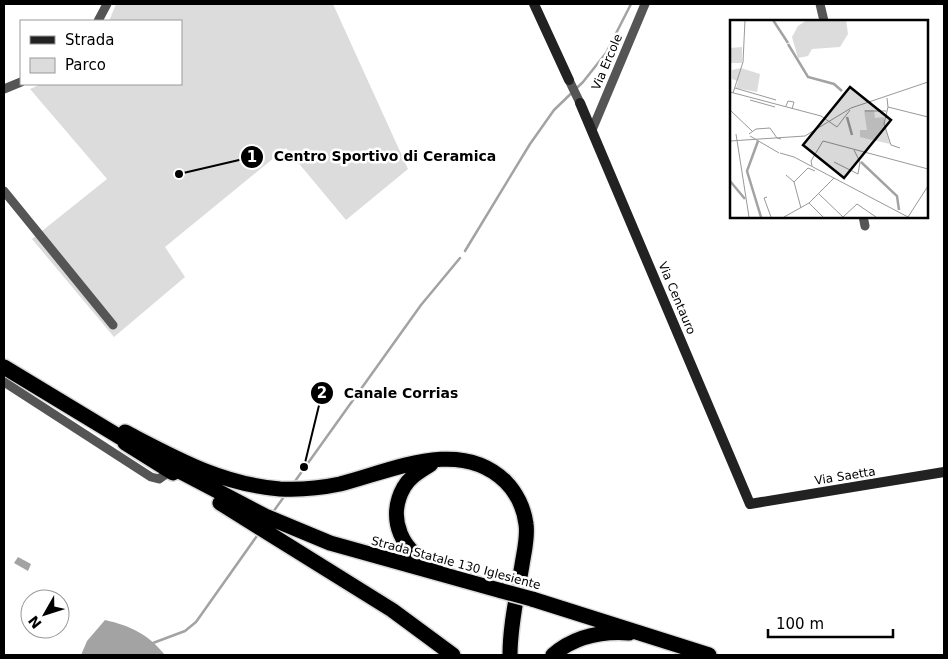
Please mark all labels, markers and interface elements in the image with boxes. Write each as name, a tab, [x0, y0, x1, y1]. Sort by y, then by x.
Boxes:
legend	[20, 20, 182, 85]
inset map	[730, 20, 928, 218]
text: Strada	[65, 31, 114, 49]
street label: Via Ercole	[589, 32, 625, 92]
text: Parco	[65, 56, 106, 74]
callout: Centro Sportivo di Ceramica	[239, 142, 507, 171]
text: 1	[247, 148, 257, 166]
text: Centro Sportivo di Ceramica	[274, 148, 496, 164]
street label: Via Centauro	[655, 260, 699, 336]
callout: Canale Corrias	[309, 378, 469, 407]
text: 2	[317, 384, 327, 402]
text: Canale Corrias	[344, 385, 458, 401]
street label: Via Saetta	[813, 464, 877, 488]
street label: Strada Statale 130 Iglesiente	[370, 534, 542, 592]
north arrow	[20, 589, 70, 639]
scale bar	[768, 606, 893, 638]
text: N	[25, 613, 45, 632]
text: 100 m	[776, 615, 824, 633]

